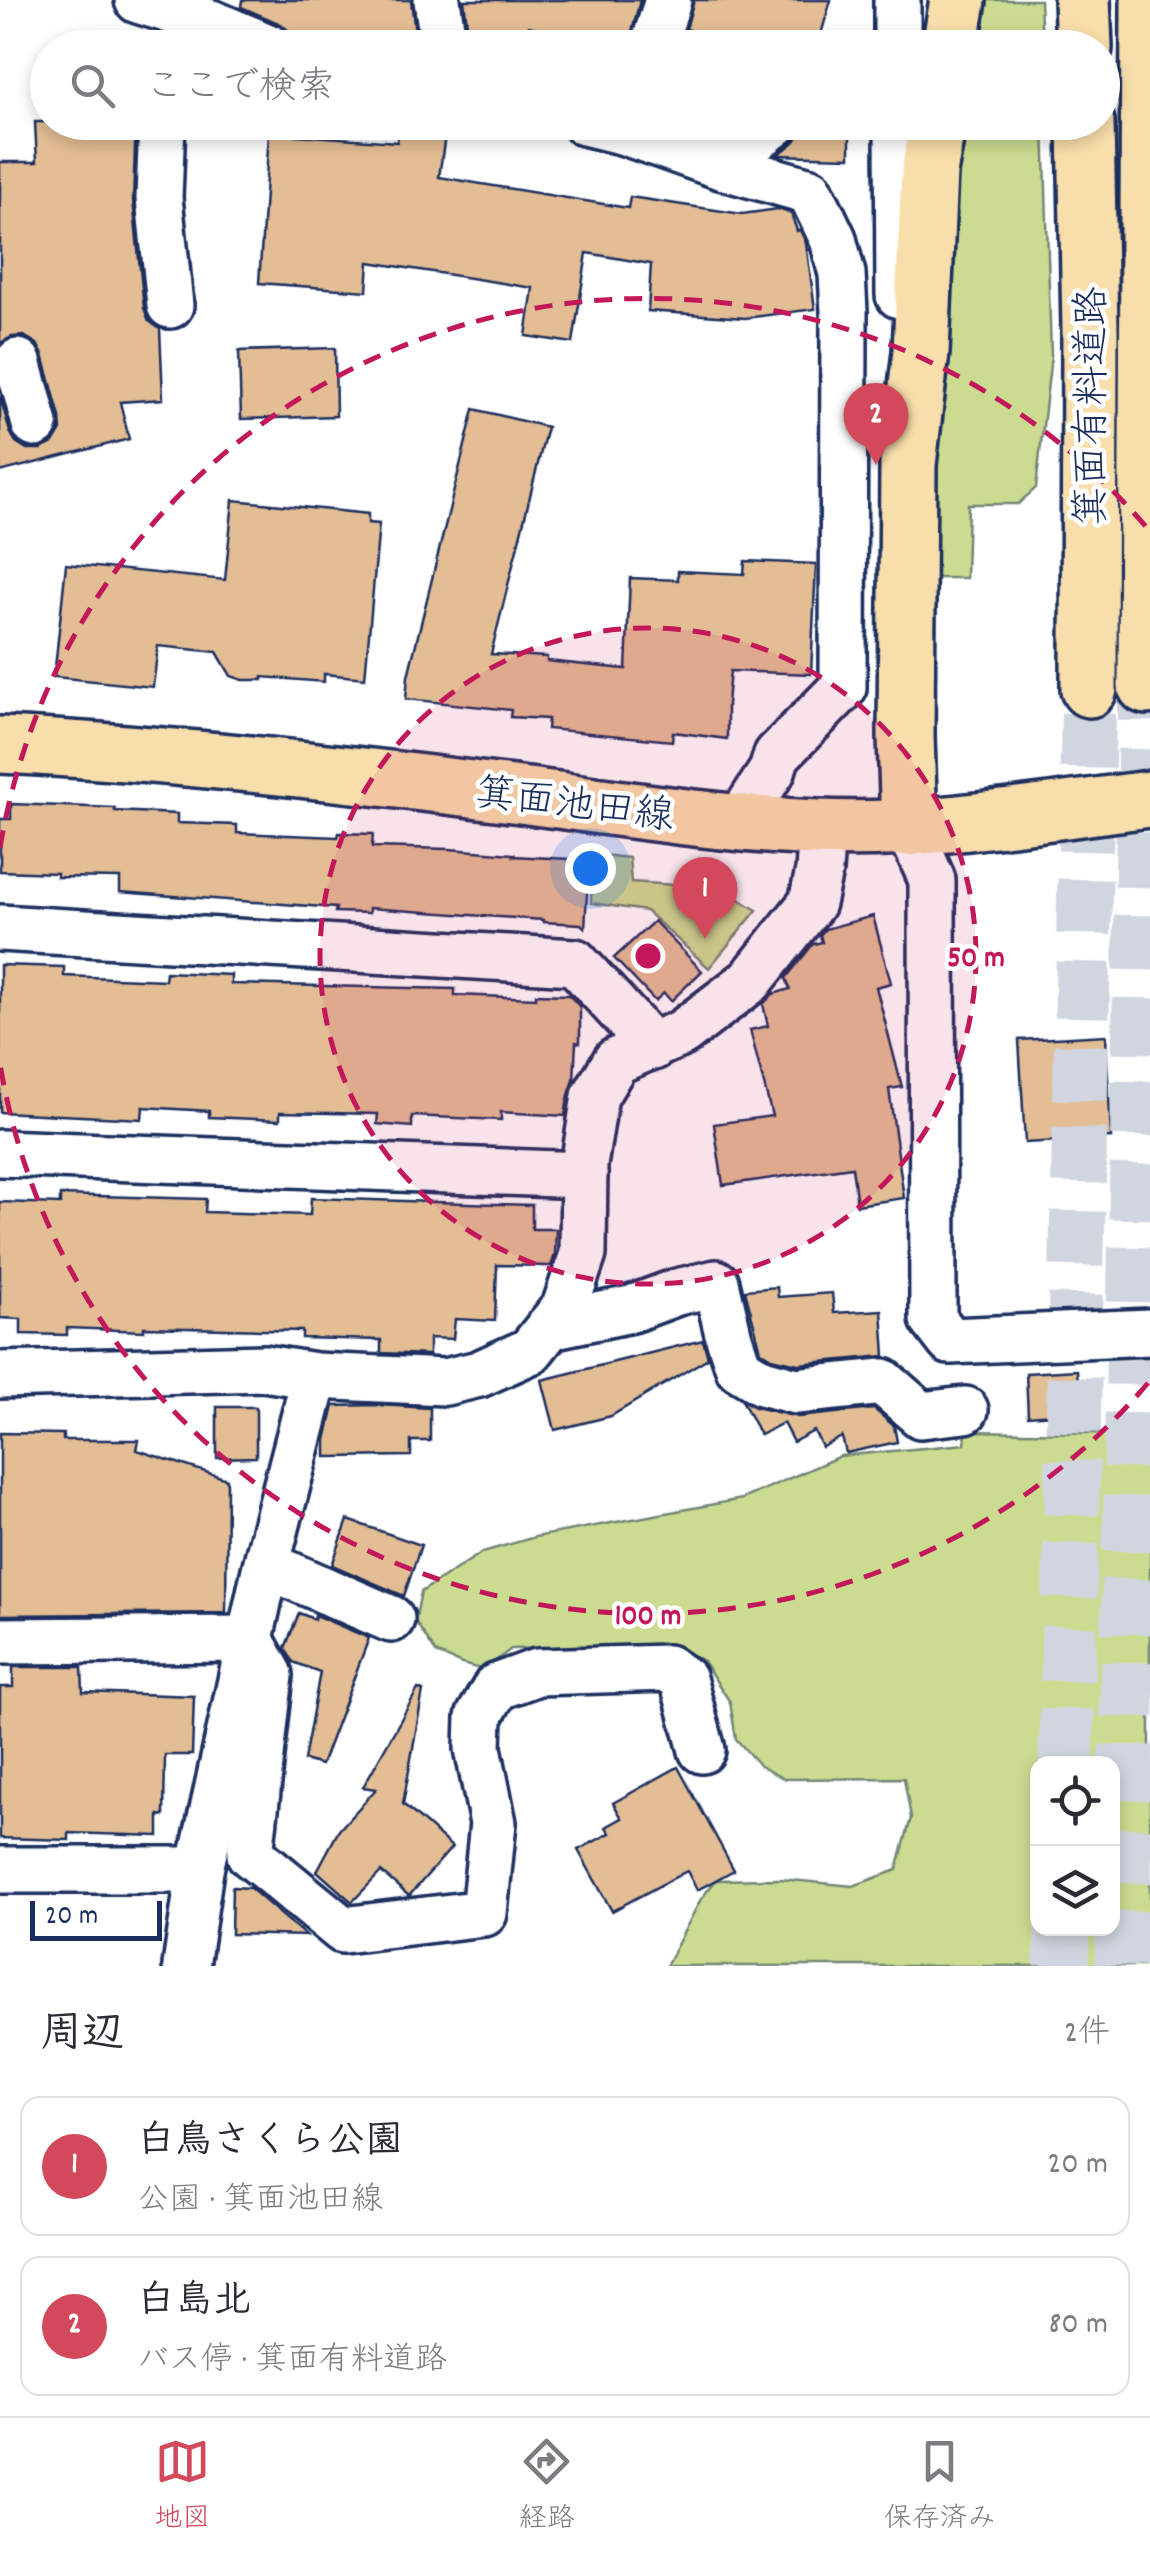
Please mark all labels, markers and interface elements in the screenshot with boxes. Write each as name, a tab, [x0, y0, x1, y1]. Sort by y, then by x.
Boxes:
search box	[30, 30, 1120, 140]
icon: search	[65, 58, 120, 113]
text: ここで検索	[145, 62, 335, 117]
street label: 箕面有料道路	[1067, 286, 1124, 526]
pin: 2	[844, 382, 908, 465]
street label: 箕面池田線	[471, 768, 677, 849]
your location	[565, 843, 616, 894]
pin: 1	[672, 856, 738, 939]
centre of rings	[630, 938, 666, 974]
text: 50 m	[947, 939, 1005, 982]
text: 100 m	[615, 1597, 681, 1640]
map controls	[1030, 1756, 1120, 1936]
button: locate	[1030, 1756, 1120, 1846]
button: layers	[1030, 1846, 1120, 1936]
scale bar	[30, 1896, 162, 1940]
text: 20 m	[45, 1898, 98, 1938]
text: 周辺	[40, 2007, 124, 2067]
text: 2件	[1064, 2012, 1110, 2058]
text: 白鳥さくら公園	[137, 2116, 403, 2171]
text: 1	[71, 2143, 78, 2189]
text: 20 m	[1047, 2143, 1108, 2189]
text: 公園 · 箕面池田線	[137, 2179, 383, 2225]
text: 白島北	[137, 2276, 251, 2331]
text: 2	[68, 2303, 81, 2349]
text: 80 m	[1048, 2303, 1108, 2349]
text: バス停 · 箕面有料道路	[137, 2339, 447, 2385]
tab: 地図	[154, 2434, 210, 2541]
tab: 経路	[519, 2434, 575, 2541]
tab: 保存済み	[884, 2434, 996, 2541]

